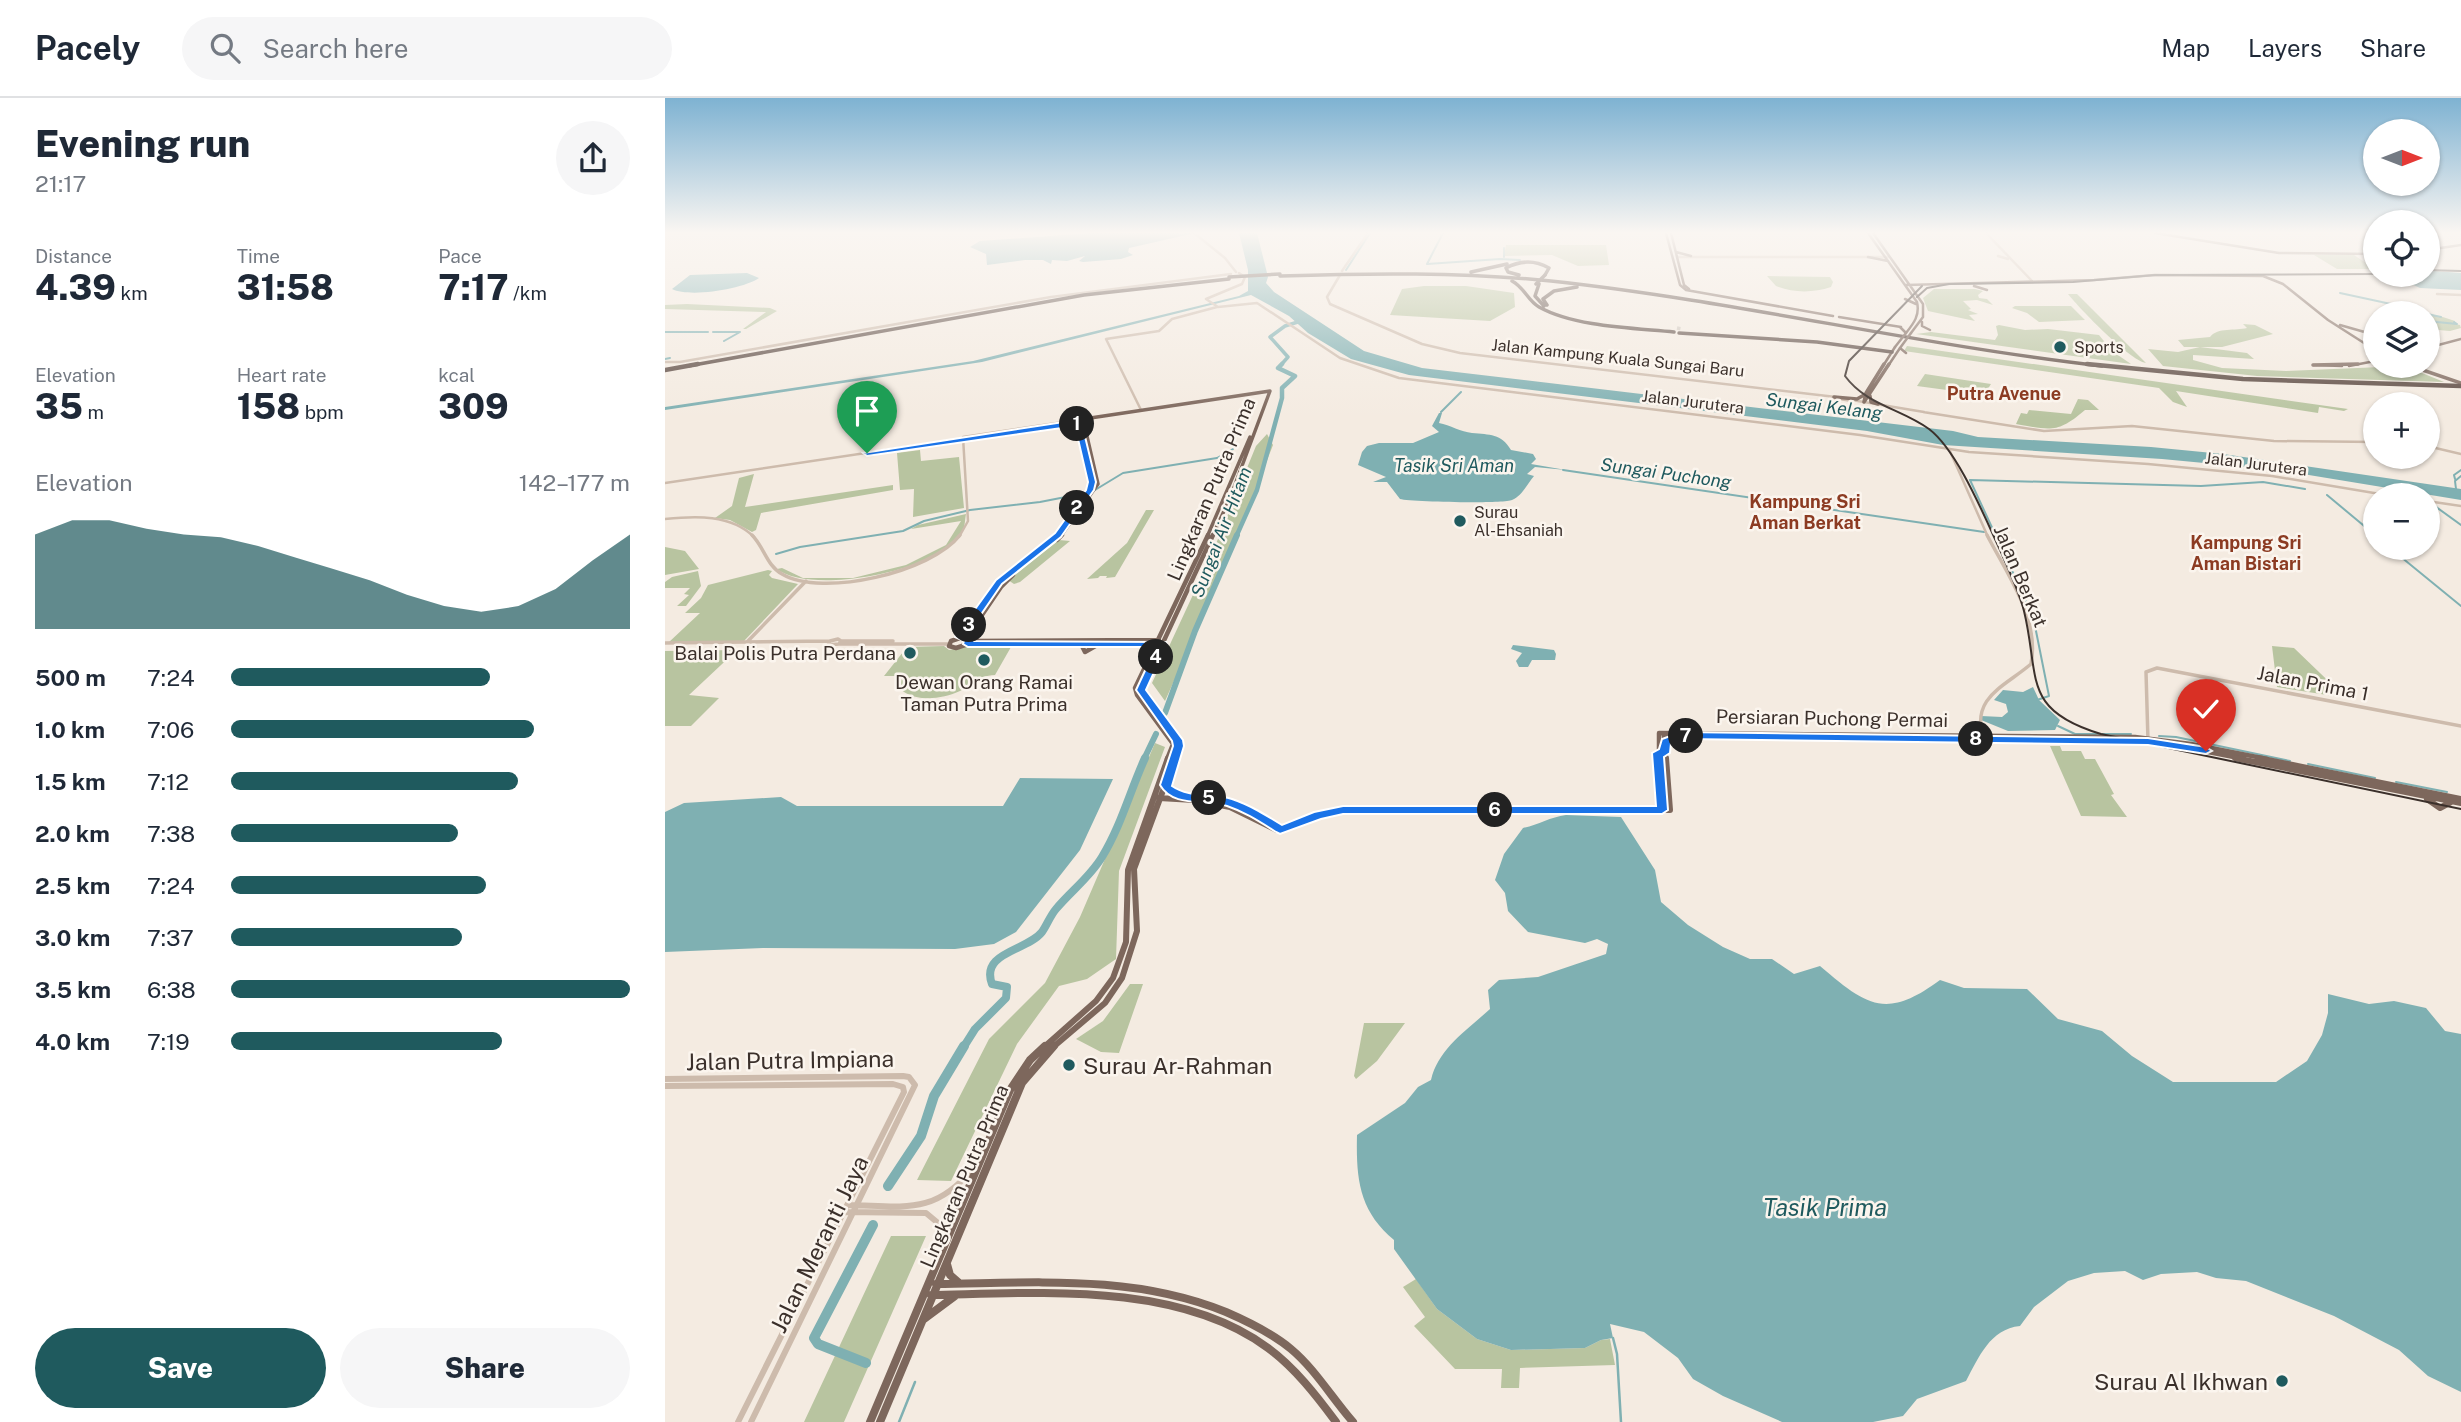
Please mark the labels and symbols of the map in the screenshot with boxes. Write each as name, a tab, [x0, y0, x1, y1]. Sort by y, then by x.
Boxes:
north arrow	[2363, 119, 2439, 196]
street label: Jalan Kampung Kuala Sungai Baru	[1491, 335, 1745, 381]
place label: Sports	[2074, 338, 2124, 357]
marker: Sports	[2052, 339, 2068, 355]
pin	[837, 381, 897, 453]
district label: Putra Avenue	[1947, 383, 2061, 404]
street label: Jalan Jurutera	[1641, 386, 1745, 418]
water label: Sungai Kelang	[1764, 388, 1884, 424]
street label: Lingkaran Putra Prima	[1162, 394, 1260, 584]
pin: 1	[1059, 406, 1095, 442]
street label: Jalan Jurutera	[2204, 448, 2308, 480]
water label: Sungai Puchong	[1599, 453, 1733, 493]
water label: Tasik Sri Aman	[1394, 455, 1514, 476]
water label: Sungai Air Hitam	[1187, 464, 1256, 600]
pin: 2	[1059, 490, 1095, 526]
district label: Kampung Sri Aman Berkat	[1749, 491, 1861, 533]
place label: Surau Al-Ehsaniah	[1474, 503, 1563, 540]
marker: Surau Al-Ehsaniah	[1452, 513, 1468, 529]
street label: Jalan Berkat	[1990, 522, 2052, 630]
district label: Kampung Sri Aman Bistari	[2190, 532, 2302, 574]
pin: 3	[951, 608, 987, 642]
pin: 4	[1139, 640, 1173, 674]
place label: Balai Polis Putra Perdana	[674, 642, 896, 664]
marker: Balai Polis Putra Perdana	[902, 645, 918, 661]
marker: Dewan Orang Ramai Taman Putra Prima	[976, 652, 992, 668]
street label: Jalan Prima 1	[2255, 661, 2371, 705]
place label: Dewan Orang Ramai Taman Putra Prima	[895, 671, 1073, 715]
pin	[2176, 679, 2236, 751]
street label: Persiaran Puchong Permai	[1716, 705, 1948, 731]
pin: 7	[1669, 718, 1703, 754]
pin: 8	[1959, 722, 1993, 756]
pin: 5	[1191, 780, 1227, 816]
pin: 6	[1477, 792, 1513, 828]
street label: Jalan Putra Impiana	[686, 1045, 894, 1075]
place label: Surau Ar-Rahman	[1083, 1052, 1272, 1079]
marker: Surau Ar-Rahman	[1061, 1057, 1077, 1073]
street label: Lingkaran Putra Prima	[915, 1081, 1013, 1271]
street label: Jalan Meranti Jaya	[764, 1151, 874, 1337]
water label: Tasik Prima	[1763, 1193, 1887, 1221]
place label: Surau Al Ikhwan	[2094, 1368, 2268, 1395]
marker: Surau Al Ikhwan	[2274, 1373, 2290, 1389]

